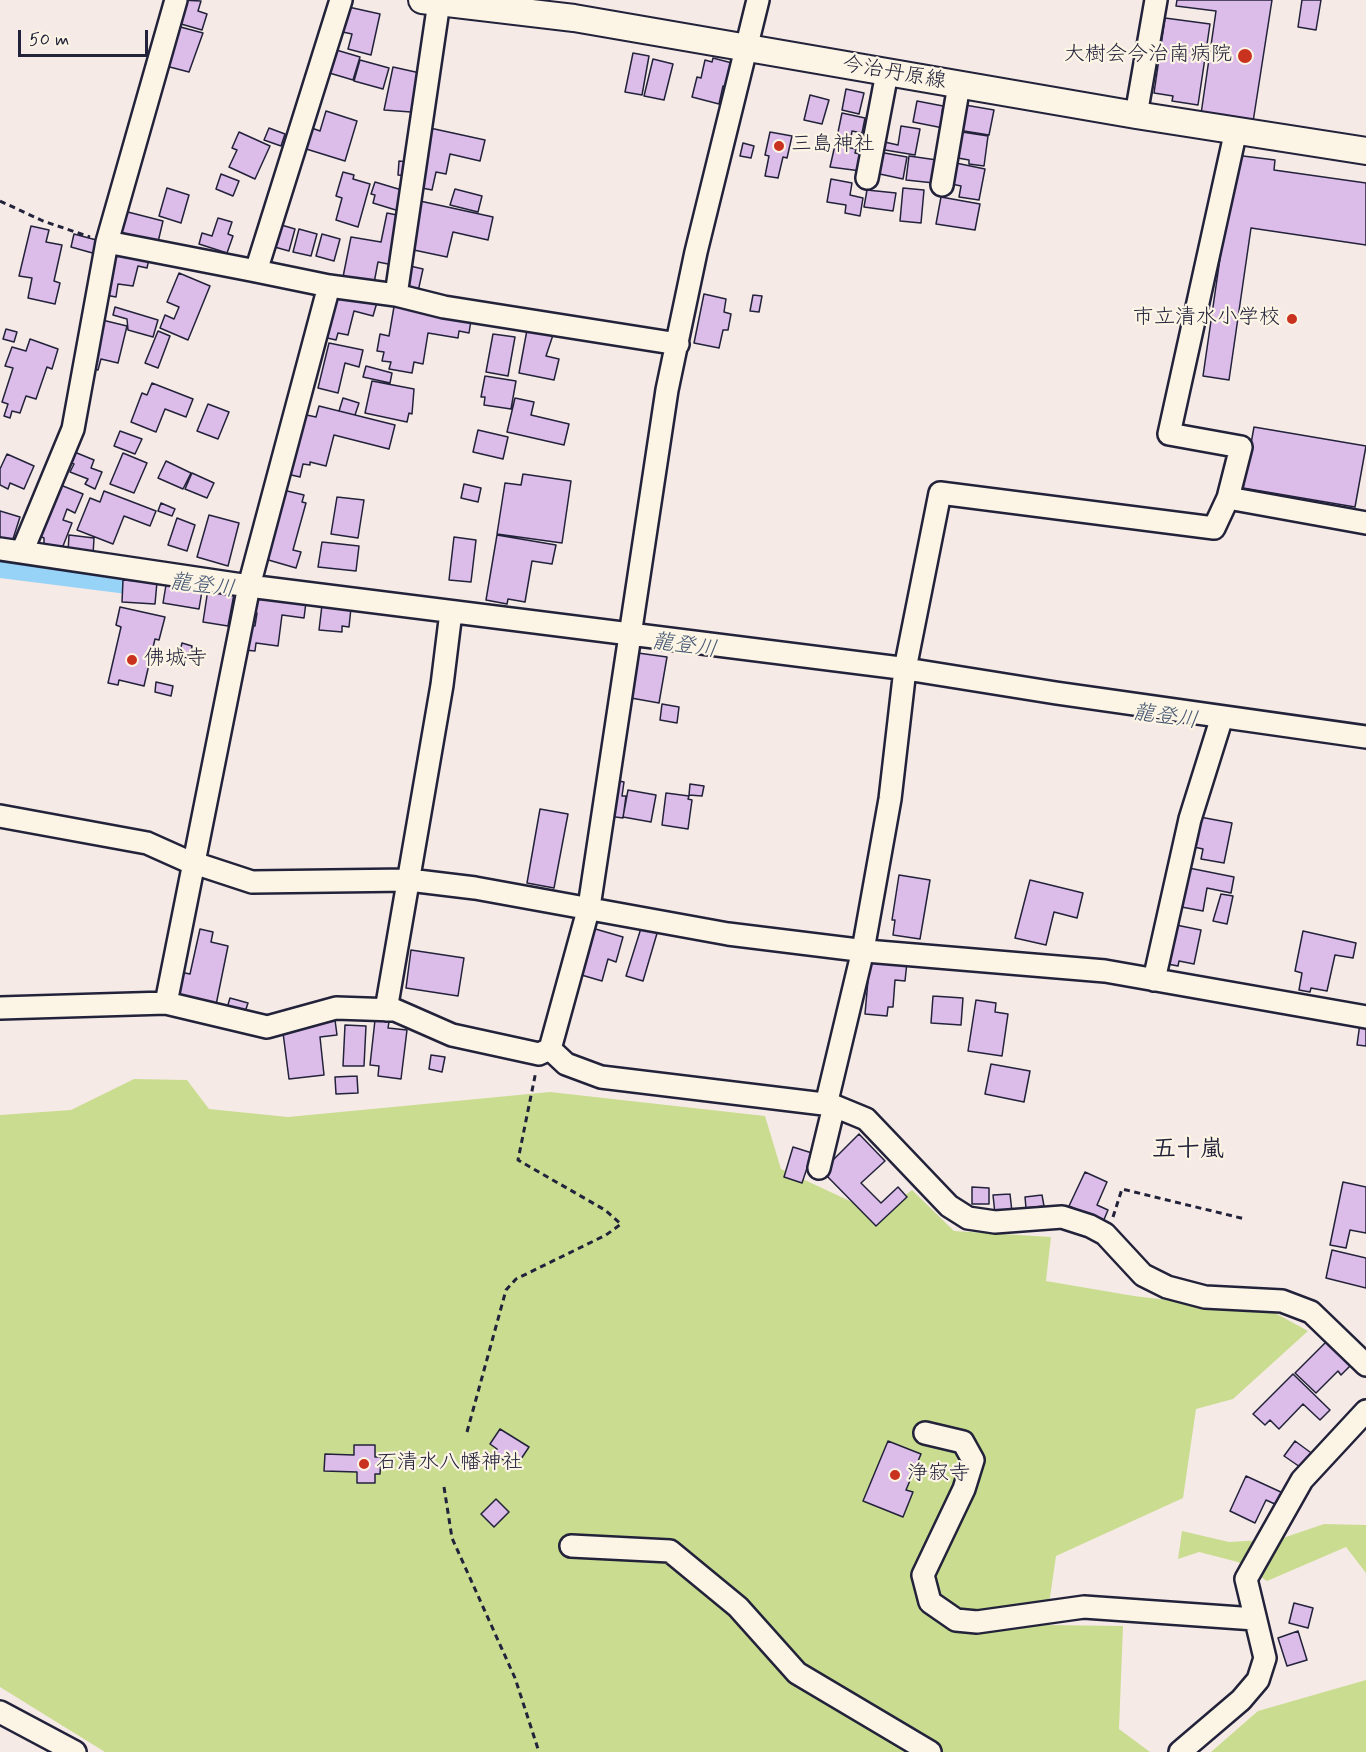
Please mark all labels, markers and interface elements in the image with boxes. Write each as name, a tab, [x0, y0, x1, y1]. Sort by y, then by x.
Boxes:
scale bar	[21, 18, 152, 56]
text: 50 m	[29, 28, 69, 52]
place label: 大樹会今治南病院	[1064, 43, 1232, 69]
marker: 大樹会今治南病院	[1236, 47, 1254, 65]
street label: 今治丹原線	[840, 52, 948, 96]
place label: 三島神社	[791, 133, 875, 159]
marker: 三島神社	[772, 139, 786, 153]
place label: 市立清水小学校	[1133, 306, 1280, 332]
marker: 市立清水小学校	[1285, 312, 1299, 326]
water label: 龍登川	[168, 570, 236, 604]
water label: 龍登川	[649, 629, 719, 665]
place label: 佛城寺	[144, 647, 207, 673]
marker: 佛城寺	[125, 653, 139, 667]
water label: 龍登川	[1130, 700, 1200, 736]
district label: 五十嵐	[1152, 1137, 1224, 1165]
place label: 石清水八幡神社	[376, 1451, 523, 1477]
marker: 石清水八幡神社	[357, 1457, 371, 1471]
place label: 浄寂寺	[907, 1462, 970, 1488]
marker: 浄寂寺	[888, 1468, 902, 1482]

